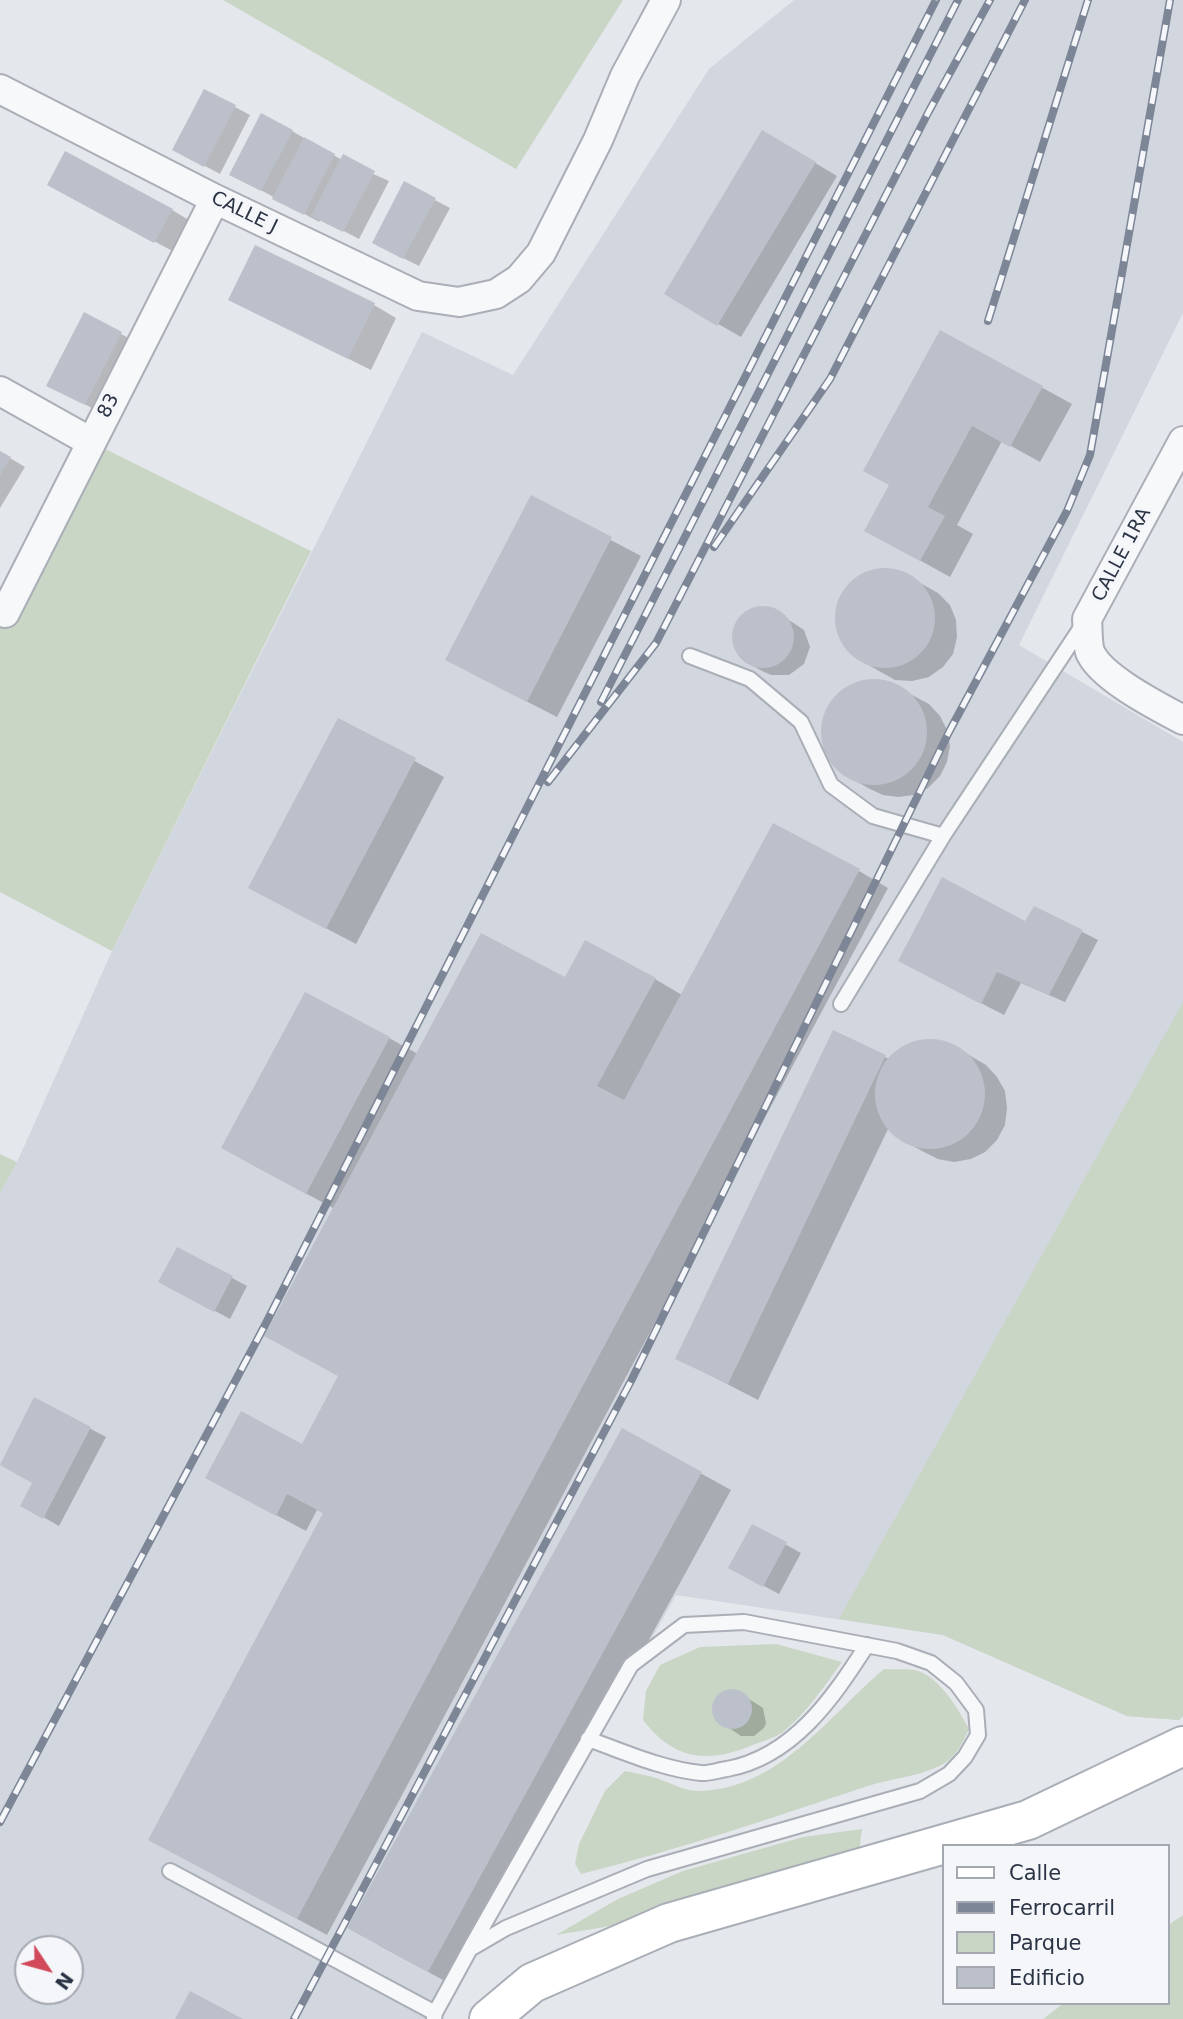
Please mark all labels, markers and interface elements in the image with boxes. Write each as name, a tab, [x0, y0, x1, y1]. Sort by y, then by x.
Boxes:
street label: CALLE J	[207, 187, 281, 239]
street label: 83	[93, 390, 125, 422]
street label: CALLE 1RA	[1088, 504, 1156, 606]
legend	[942, 1844, 1169, 2005]
text: Calle	[1009, 1861, 1061, 1885]
text: Ferrocarril	[1009, 1896, 1115, 1920]
text: Parque	[1009, 1931, 1081, 1955]
north arrow	[14, 1935, 84, 2005]
text: Edificio	[1009, 1966, 1085, 1990]
text: N	[51, 1968, 78, 1994]

